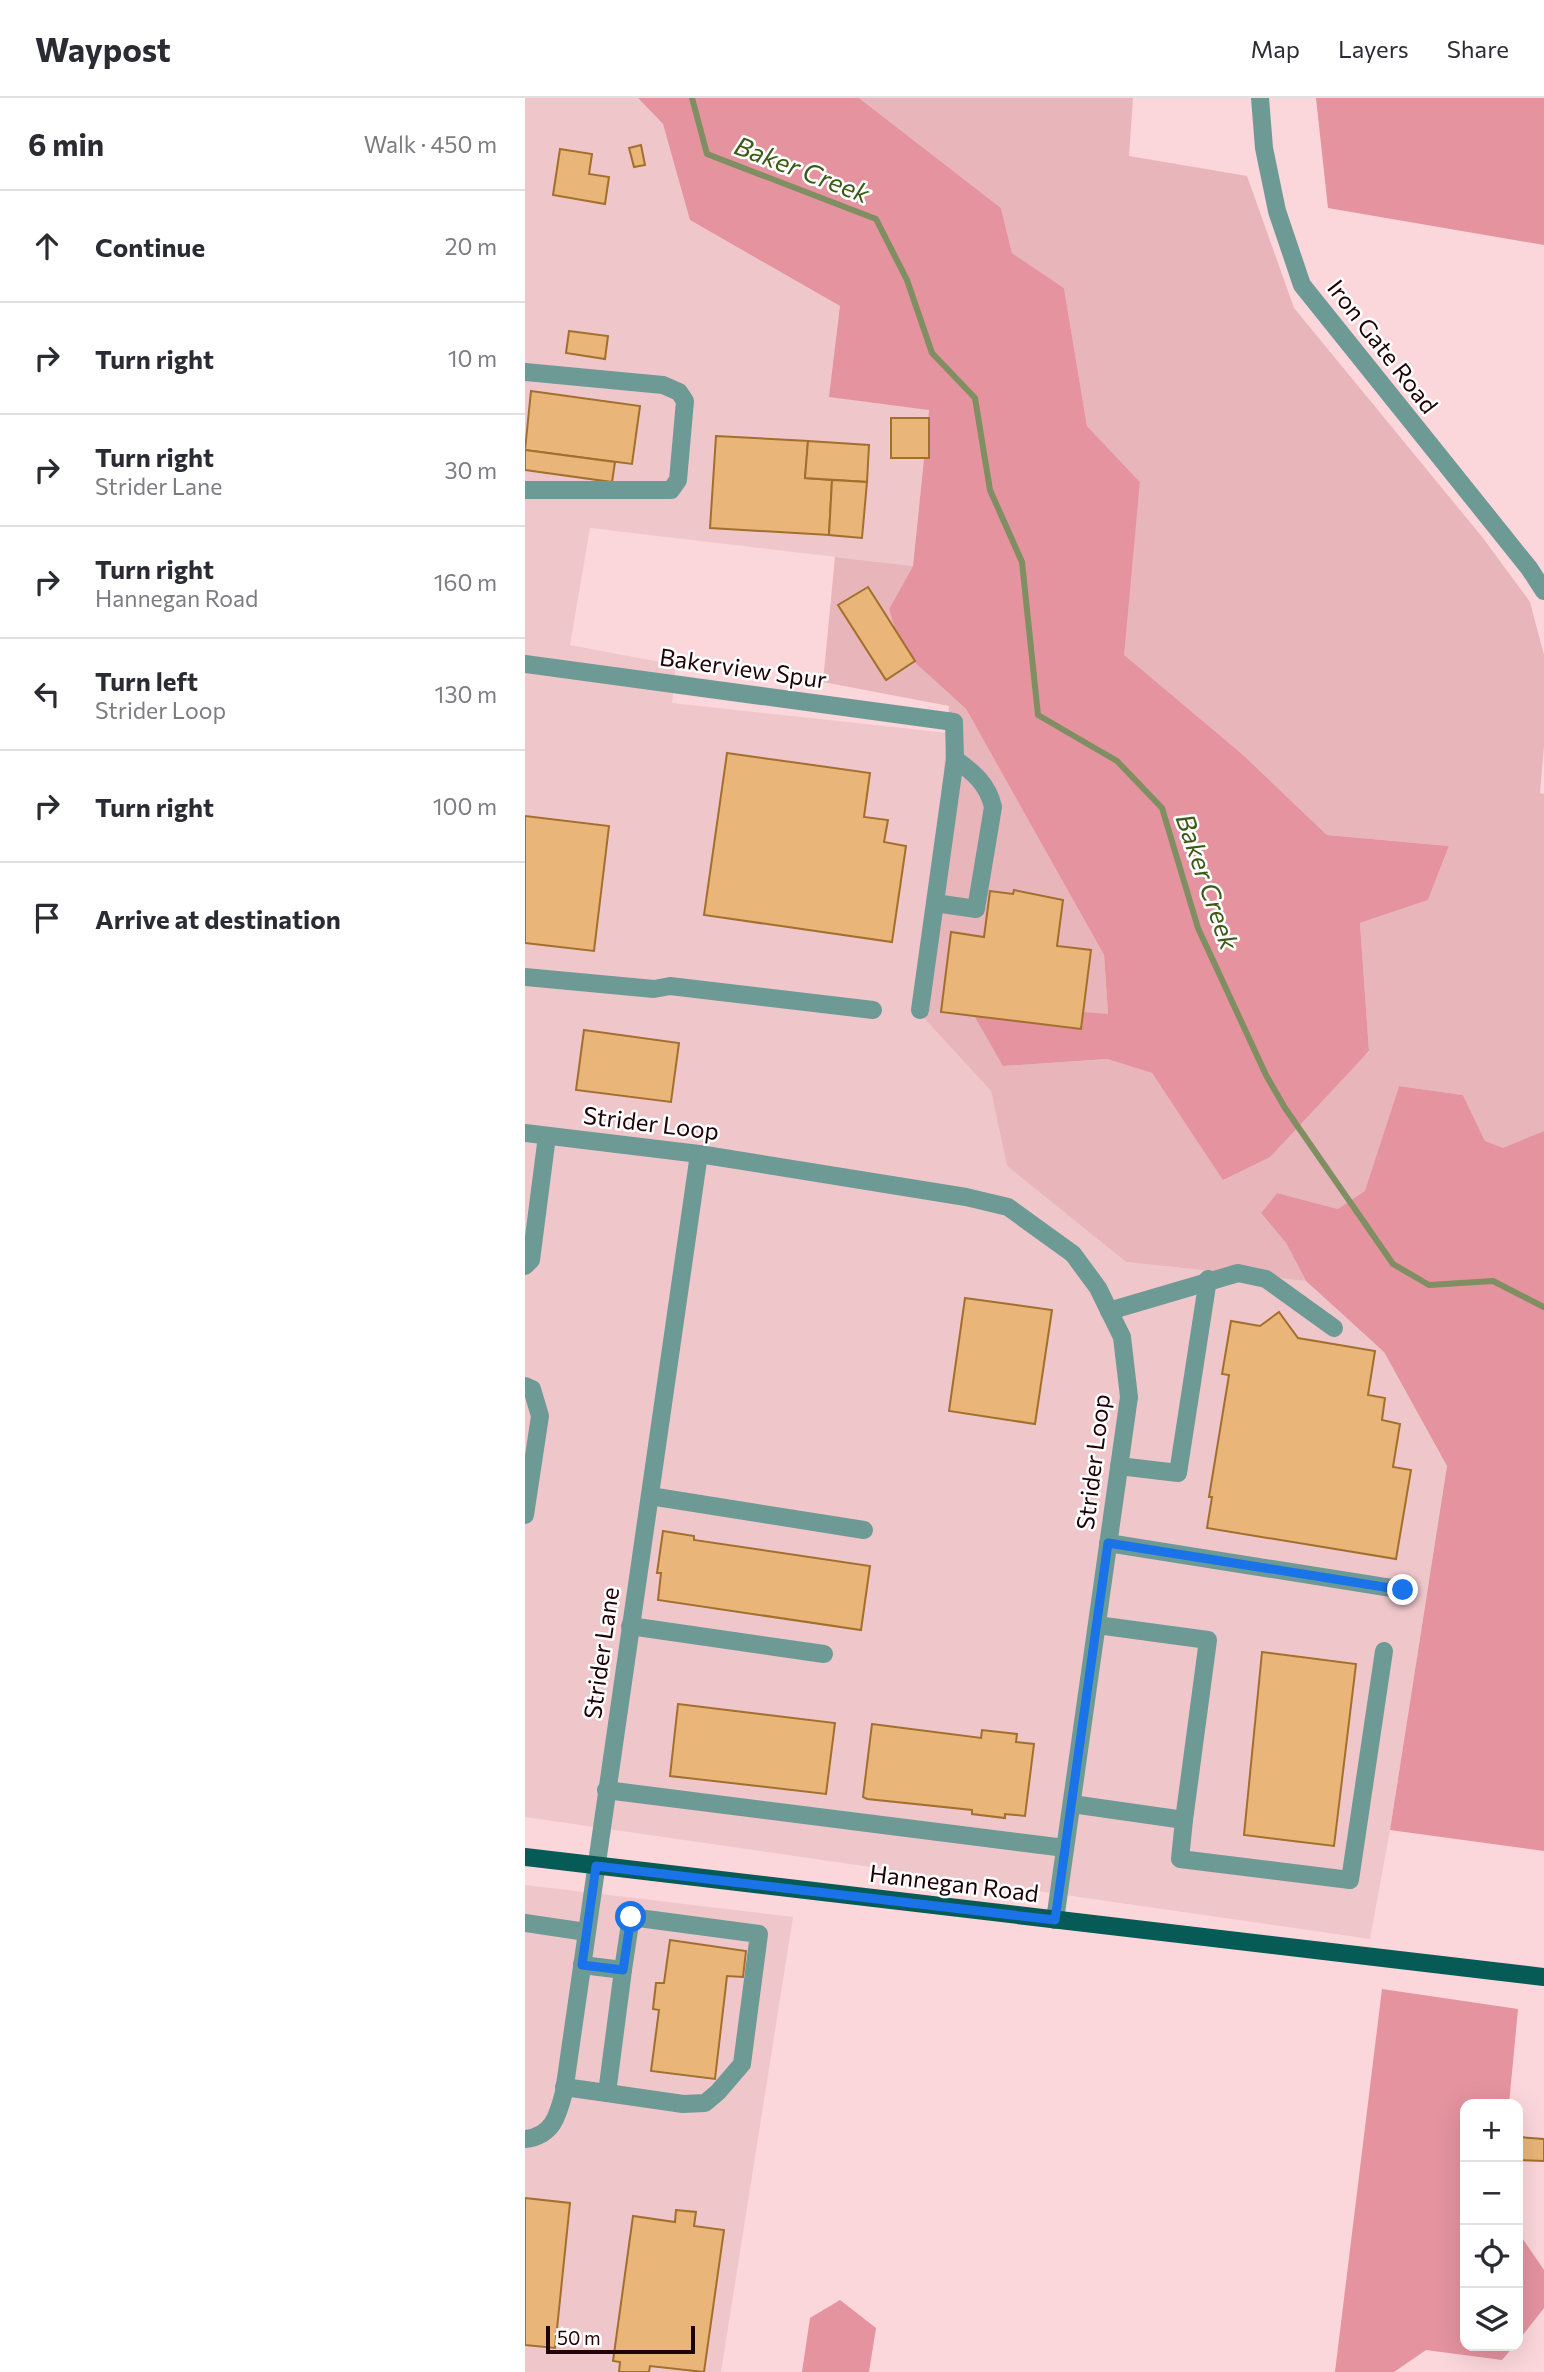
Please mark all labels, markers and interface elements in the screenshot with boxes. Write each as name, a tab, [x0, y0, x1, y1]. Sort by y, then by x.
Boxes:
text: Waypost	[35, 28, 171, 69]
text: Map	[1251, 34, 1300, 63]
text: Layers	[1338, 34, 1409, 63]
text: Share	[1447, 34, 1509, 63]
text: 6 min	[28, 125, 104, 162]
water label: Baker Creek	[731, 129, 875, 209]
text: Walk · 450 m	[364, 130, 497, 158]
icon: ahead	[28, 227, 66, 265]
text: Continue	[95, 231, 205, 262]
text: 20 m	[445, 232, 497, 260]
street label: Iron Gate Road	[1322, 273, 1444, 419]
icon: right	[28, 339, 66, 377]
text: Turn right	[95, 343, 214, 374]
text: 10 m	[448, 344, 497, 372]
text: Turn right	[95, 441, 214, 472]
icon: right	[28, 451, 66, 489]
text: 30 m	[444, 456, 497, 484]
text: Strider Lane	[95, 472, 222, 500]
text: Turn right	[95, 553, 214, 584]
icon: right	[28, 563, 66, 601]
text: 160 m	[434, 568, 497, 596]
text: Hannegan Road	[95, 584, 258, 612]
street label: Bakerview Spur	[658, 641, 829, 694]
text: Turn left	[95, 665, 198, 696]
icon: left	[28, 675, 66, 713]
text: 130 m	[435, 680, 497, 708]
text: Strider Loop	[95, 696, 226, 724]
icon: right	[28, 787, 66, 825]
text: Turn right	[95, 791, 214, 822]
text: 100 m	[433, 792, 497, 820]
water label: Baker Creek	[1171, 809, 1247, 955]
icon: arrive	[28, 899, 66, 937]
text: Arrive at destination	[95, 903, 341, 934]
street label: Strider Loop	[582, 1100, 721, 1145]
street label: Strider Loop	[1070, 1392, 1115, 1531]
route end	[1387, 1574, 1418, 1605]
street label: Strider Lane	[577, 1585, 624, 1721]
street label: Hannegan Road	[868, 1858, 1041, 1907]
route start	[615, 1901, 646, 1932]
map controls	[1460, 2099, 1523, 2351]
button: +	[1460, 2099, 1523, 2162]
button: −	[1460, 2162, 1523, 2225]
button: locate	[1460, 2225, 1523, 2288]
button: layers	[1460, 2288, 1523, 2351]
scale bar	[546, 2323, 695, 2355]
text: 50 m	[557, 2326, 601, 2349]

